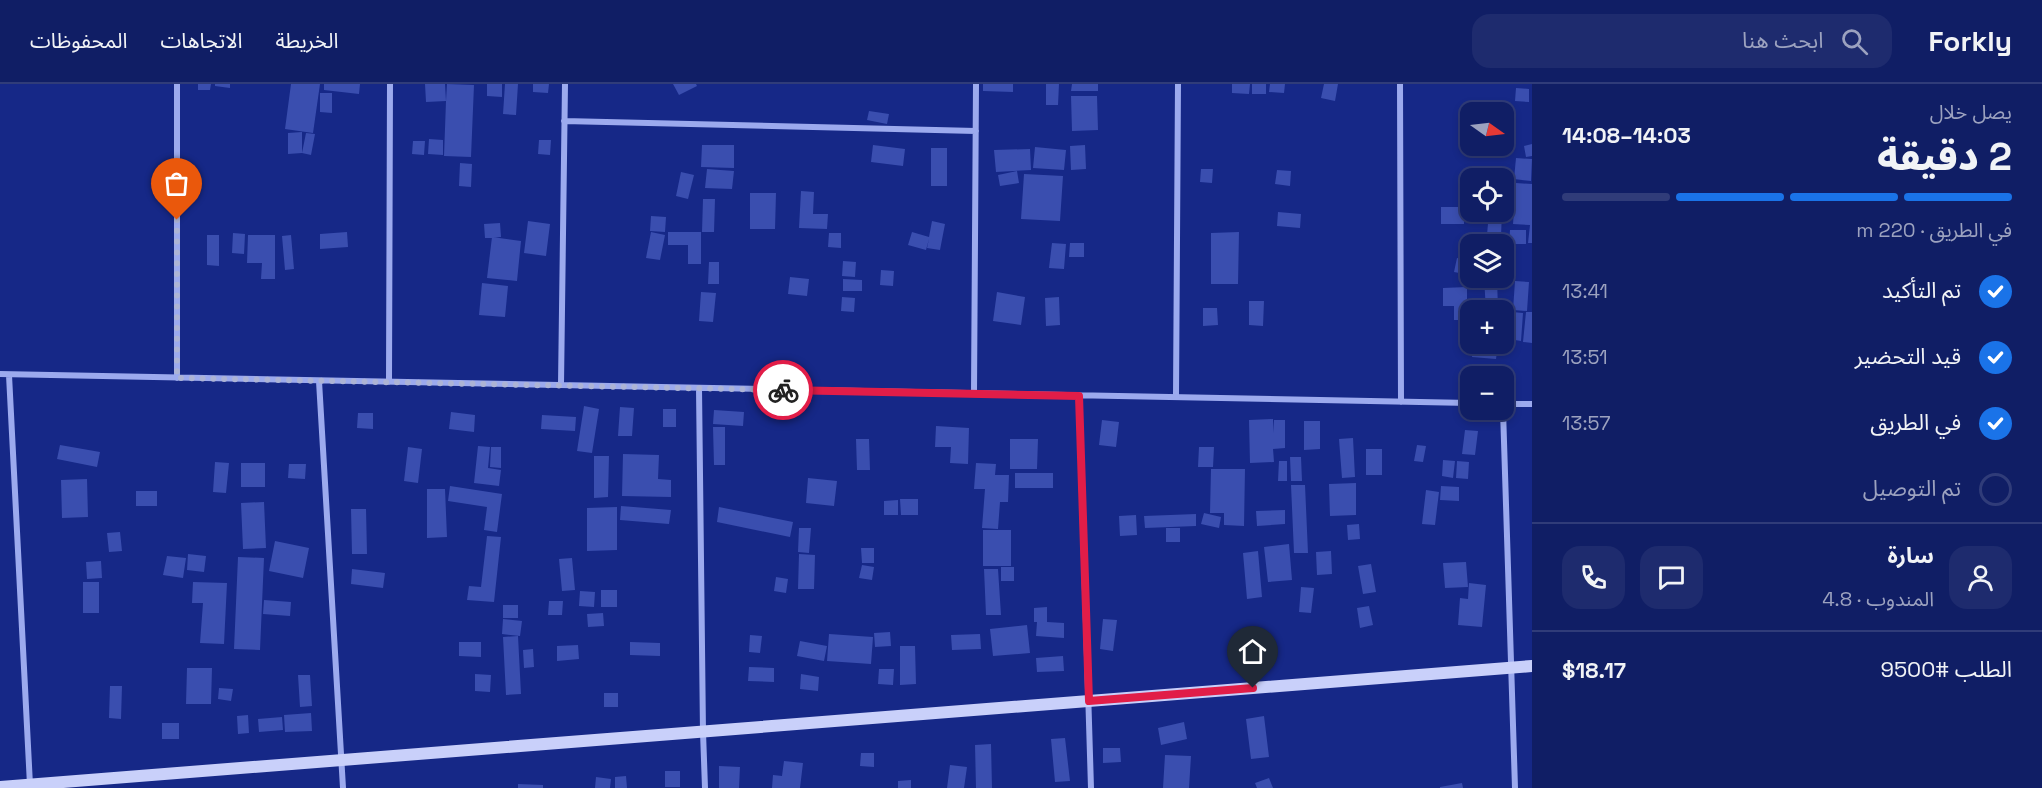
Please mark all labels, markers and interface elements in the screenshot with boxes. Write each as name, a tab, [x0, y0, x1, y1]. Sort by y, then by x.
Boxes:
search box	[1472, 14, 1892, 68]
text: Forkly	[1928, 23, 2012, 59]
icon: search	[1838, 25, 1871, 58]
text: ابحث هنا	[1742, 26, 1823, 54]
text: المحفوظات	[30, 27, 127, 54]
text: الاتجاهات	[160, 27, 242, 54]
text: الخريطة	[275, 27, 338, 54]
text: يصل خلال	[1930, 99, 2012, 125]
north arrow	[1460, 102, 1514, 156]
map controls	[1460, 102, 1514, 420]
text: 14:03–14:08	[1562, 121, 1691, 149]
text: 2 دقيقة	[1877, 132, 2012, 181]
pin	[151, 158, 202, 220]
icon: bag	[160, 167, 193, 200]
button: locate	[1460, 168, 1514, 222]
text: في الطريق · 220 m	[1856, 217, 2012, 243]
button: layers	[1460, 234, 1514, 288]
icon: check	[1979, 275, 2012, 308]
text: تم التأكيد	[1882, 276, 1961, 304]
text: 13:41	[1562, 278, 1608, 304]
button: +	[1460, 300, 1514, 354]
icon: check	[1979, 341, 2012, 374]
text: قيد التحضير	[1855, 342, 1961, 370]
text: 13:51	[1562, 344, 1608, 370]
courier	[753, 360, 813, 420]
button: −	[1460, 366, 1514, 420]
icon: bike	[767, 374, 800, 407]
icon: check	[1979, 407, 2012, 440]
text: في الطريق	[1870, 408, 1961, 436]
text: 13:57	[1562, 410, 1611, 436]
text: تم التوصيل	[1863, 474, 1961, 502]
text: سارة	[1888, 541, 1934, 569]
button: phone	[1562, 546, 1625, 609]
button: chat	[1640, 546, 1703, 609]
button: person	[1949, 546, 2012, 609]
text: المندوب · 4.8	[1822, 586, 1934, 612]
pin	[1227, 626, 1278, 688]
icon: home	[1236, 635, 1269, 668]
text: الطلب #9500	[1880, 655, 2012, 683]
text: $18.17	[1562, 656, 1626, 684]

